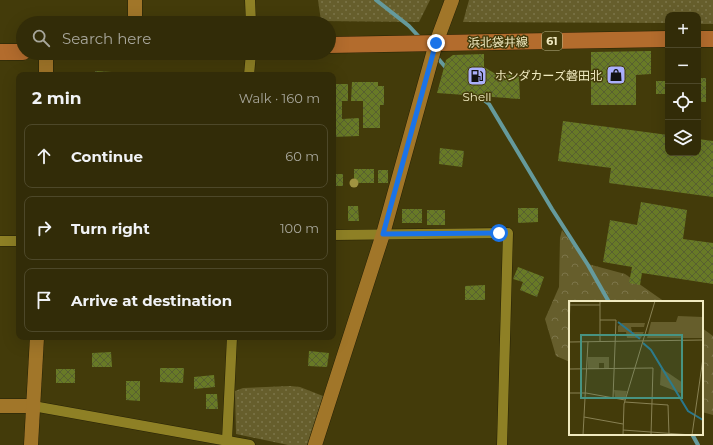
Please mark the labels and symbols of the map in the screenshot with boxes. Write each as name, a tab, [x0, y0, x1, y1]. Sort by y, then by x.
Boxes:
road number: 61	[542, 32, 562, 50]
route end	[427, 34, 445, 52]
street label: 浜北袋井線	[468, 34, 528, 50]
shop icon: ホンダカーズ磐田北	[605, 64, 627, 86]
fuel station icon: Shell	[466, 65, 488, 87]
place label: ホンダカーズ磐田北	[495, 68, 602, 83]
place label: Shell	[462, 89, 492, 104]
route start	[490, 224, 508, 242]
inset map	[569, 301, 703, 435]

